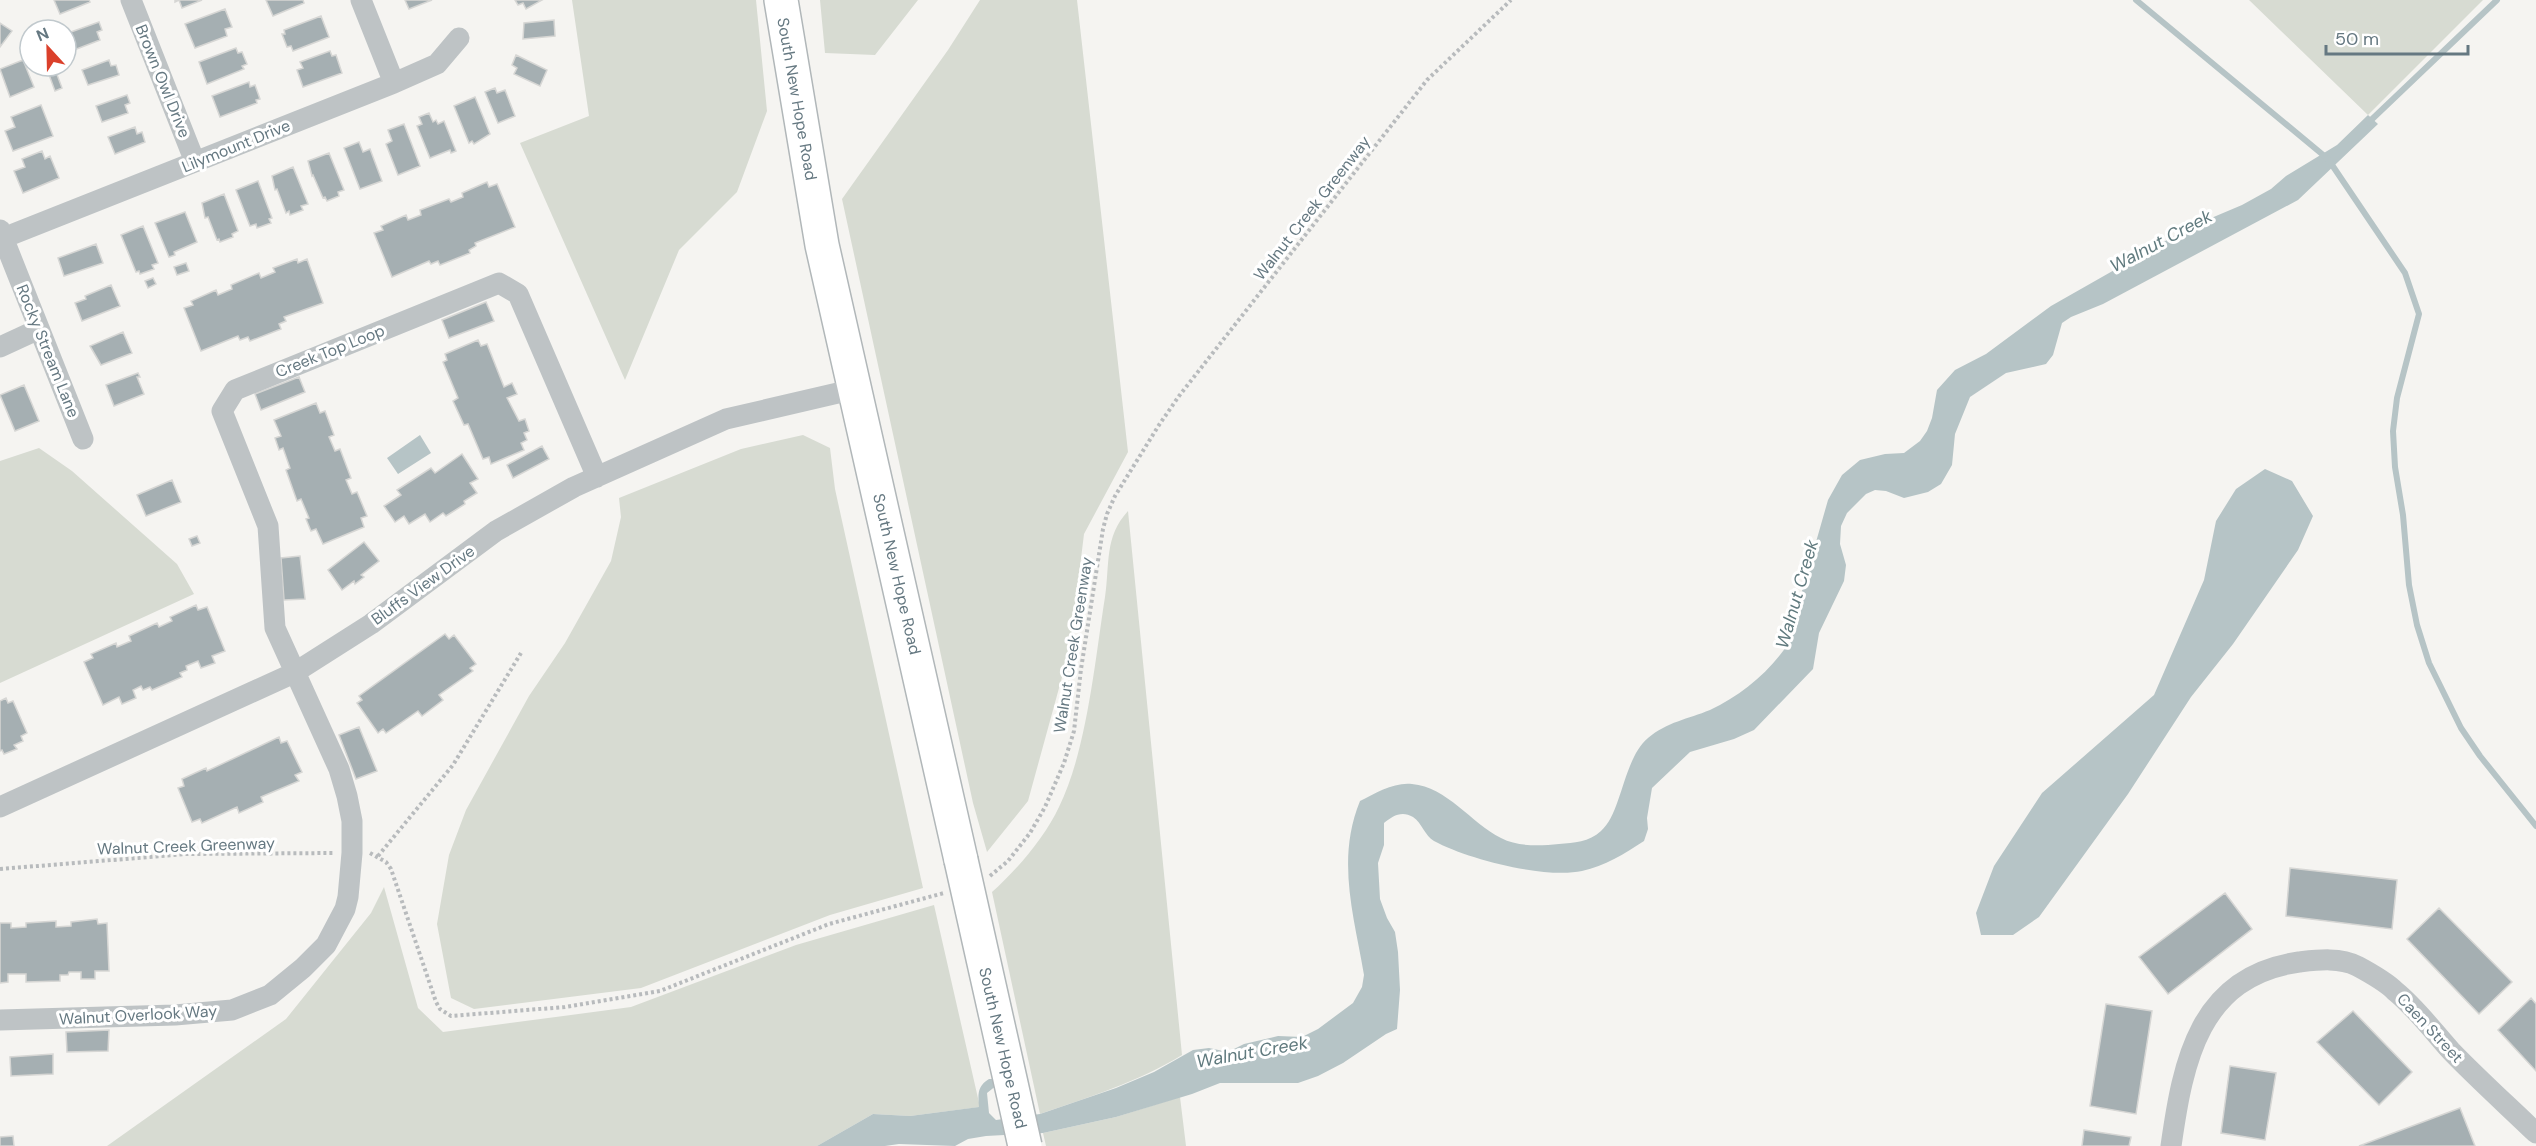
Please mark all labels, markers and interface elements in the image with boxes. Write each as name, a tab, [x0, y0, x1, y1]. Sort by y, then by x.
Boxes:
street label: South New Hope Road	[772, 16, 822, 182]
north arrow	[18, 18, 78, 78]
scale bar	[2326, 18, 2468, 56]
street label: Brown Owl Drive	[131, 21, 195, 141]
text: N	[33, 23, 52, 46]
text: 50 m	[2335, 27, 2379, 51]
street label: Lilymount Drive	[179, 115, 293, 177]
street label: Walnut Creek Greenway	[1249, 131, 1375, 285]
water label: Walnut Creek	[2106, 204, 2217, 278]
street label: Rocky Stream Lane	[12, 281, 84, 421]
street label: Creek Top Loop	[272, 320, 388, 382]
street label: South New Hope Road	[868, 491, 926, 657]
water label: Walnut Creek	[1770, 536, 1824, 651]
street label: Bluffs View Drive	[367, 540, 479, 630]
street label: Walnut Creek Greenway	[1049, 555, 1097, 734]
street label: Walnut Creek Greenway	[97, 832, 275, 860]
street label: South New Hope Road	[974, 965, 1032, 1131]
street label: Caen Street	[2392, 989, 2468, 1067]
street label: Walnut Overlook Way	[58, 1000, 218, 1030]
water label: Walnut Creek	[1194, 1030, 1310, 1074]

